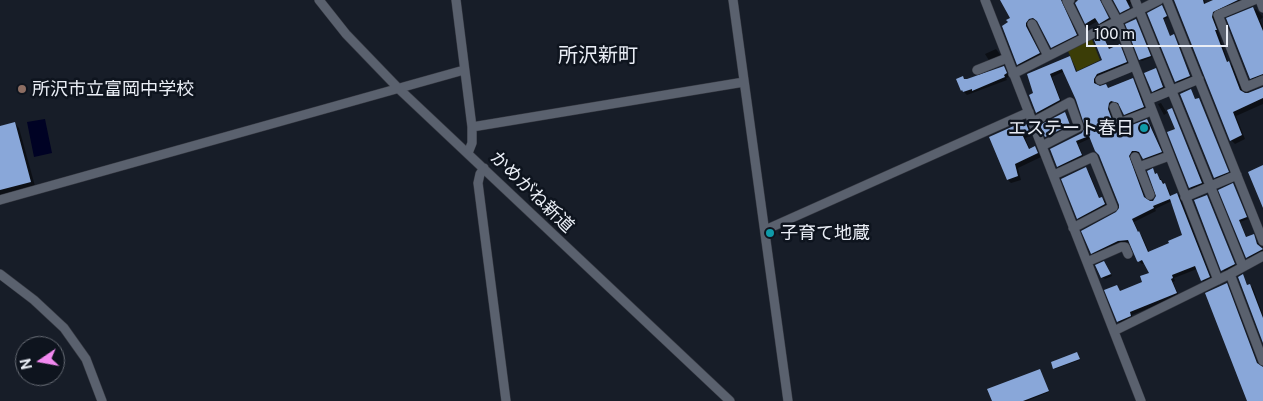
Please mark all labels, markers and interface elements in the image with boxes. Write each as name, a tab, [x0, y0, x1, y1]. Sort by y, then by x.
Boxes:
scale bar	[1088, 15, 1230, 47]
text: 100 m	[1094, 25, 1135, 42]
district label: 所沢新町	[558, 44, 638, 68]
place label: 所沢市立富岡中学校	[32, 78, 194, 100]
marker: 所沢市立富岡中学校	[16, 83, 28, 95]
place label: エステート春日	[1008, 117, 1134, 139]
marker: エステート春日	[1138, 122, 1150, 134]
street label: かめがね新道	[486, 147, 578, 237]
place label: 子育て地蔵	[780, 222, 870, 244]
marker: 子育て地蔵	[764, 227, 776, 239]
north arrow	[15, 336, 65, 386]
text: N	[17, 357, 35, 371]

